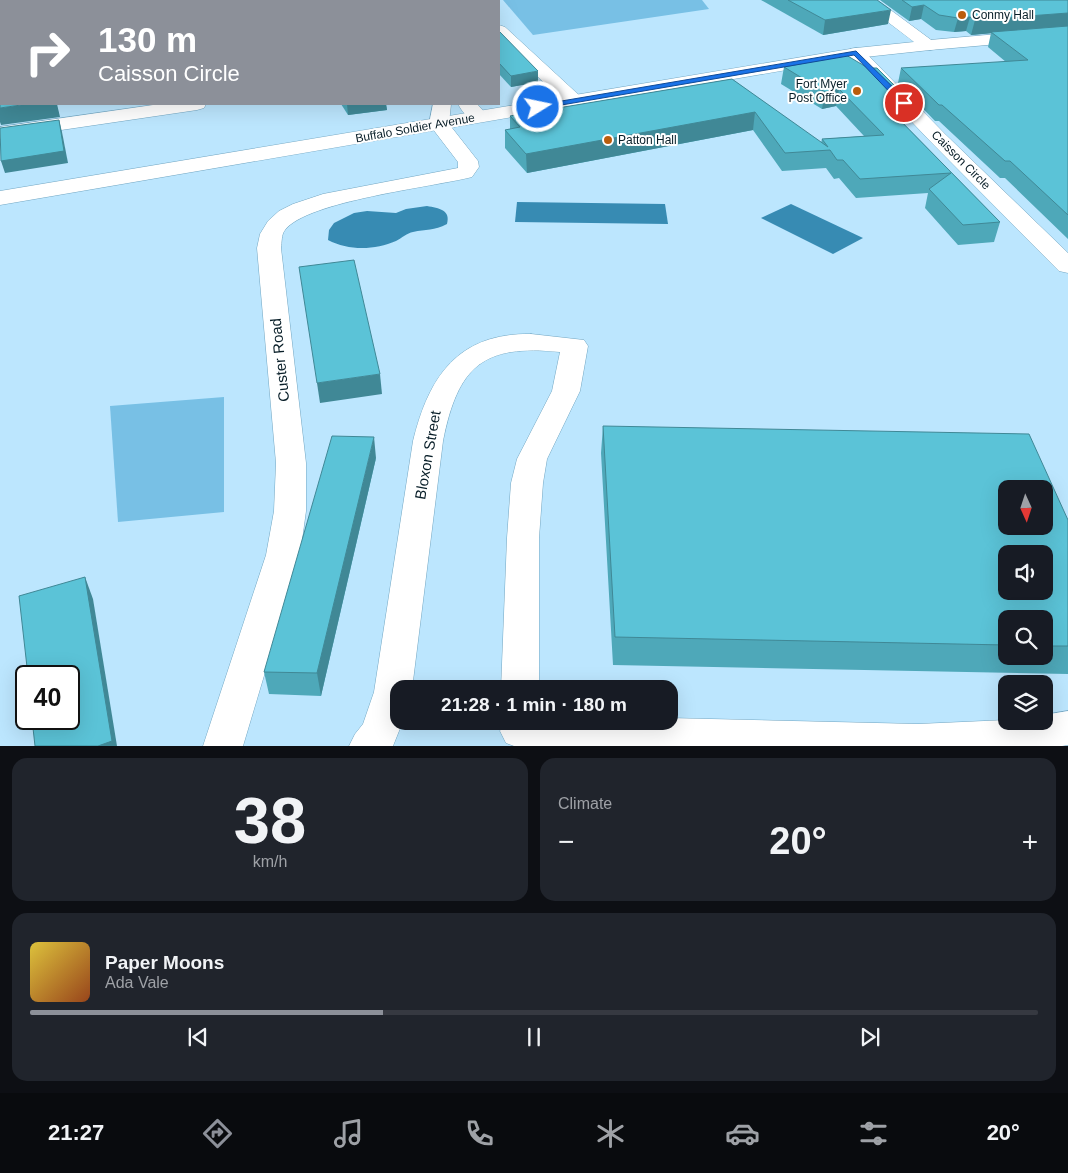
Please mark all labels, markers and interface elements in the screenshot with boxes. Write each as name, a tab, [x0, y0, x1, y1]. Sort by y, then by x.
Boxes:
place label: Conmy Hall	[972, 8, 1034, 22]
marker: Conmy Hall	[956, 9, 968, 21]
icon: right	[15, 20, 80, 85]
text: 130 m	[98, 20, 197, 59]
text: Caisson Circle	[98, 61, 240, 86]
place label: Fort Myer Post Office	[789, 77, 847, 105]
position arrow	[511, 80, 563, 132]
pin	[883, 82, 925, 124]
marker: Fort Myer Post Office	[851, 85, 863, 97]
icon: arrive	[890, 89, 918, 117]
street label: Buffalo Soldier Avenue	[354, 111, 476, 145]
street label: Caisson Circle	[929, 128, 994, 193]
place label: Patton Hall	[618, 133, 677, 147]
marker: Patton Hall	[602, 134, 614, 146]
street label: Custer Road	[267, 317, 292, 403]
street label: Bloxon Street	[411, 408, 444, 501]
north arrow	[998, 480, 1052, 535]
map controls	[998, 480, 1053, 730]
button: sound	[998, 545, 1053, 600]
button: search	[998, 610, 1053, 665]
speed limit sign: 40	[15, 665, 80, 730]
button: layers	[998, 675, 1053, 730]
text: 21:28 · 1 min · 180 m	[441, 694, 627, 715]
text: 38	[234, 784, 306, 857]
text: Climate	[558, 795, 612, 812]
text: 20°	[769, 820, 827, 862]
text: −	[558, 826, 574, 857]
text: +	[1022, 826, 1038, 857]
text: km/h	[253, 853, 287, 870]
text: Paper Moons	[105, 952, 224, 973]
text: Ada Vale	[105, 974, 169, 991]
icon: previous	[184, 1023, 212, 1051]
icon: pause	[520, 1023, 548, 1051]
icon: next	[856, 1023, 884, 1051]
icon: directions	[200, 1116, 235, 1151]
icon: music	[331, 1116, 366, 1151]
icon: phone	[462, 1116, 497, 1151]
icon: climate	[593, 1116, 628, 1151]
icon: car	[725, 1116, 760, 1151]
icon: filters	[856, 1116, 891, 1151]
text: 21:27	[48, 1120, 104, 1145]
text: 20°	[987, 1120, 1020, 1145]

